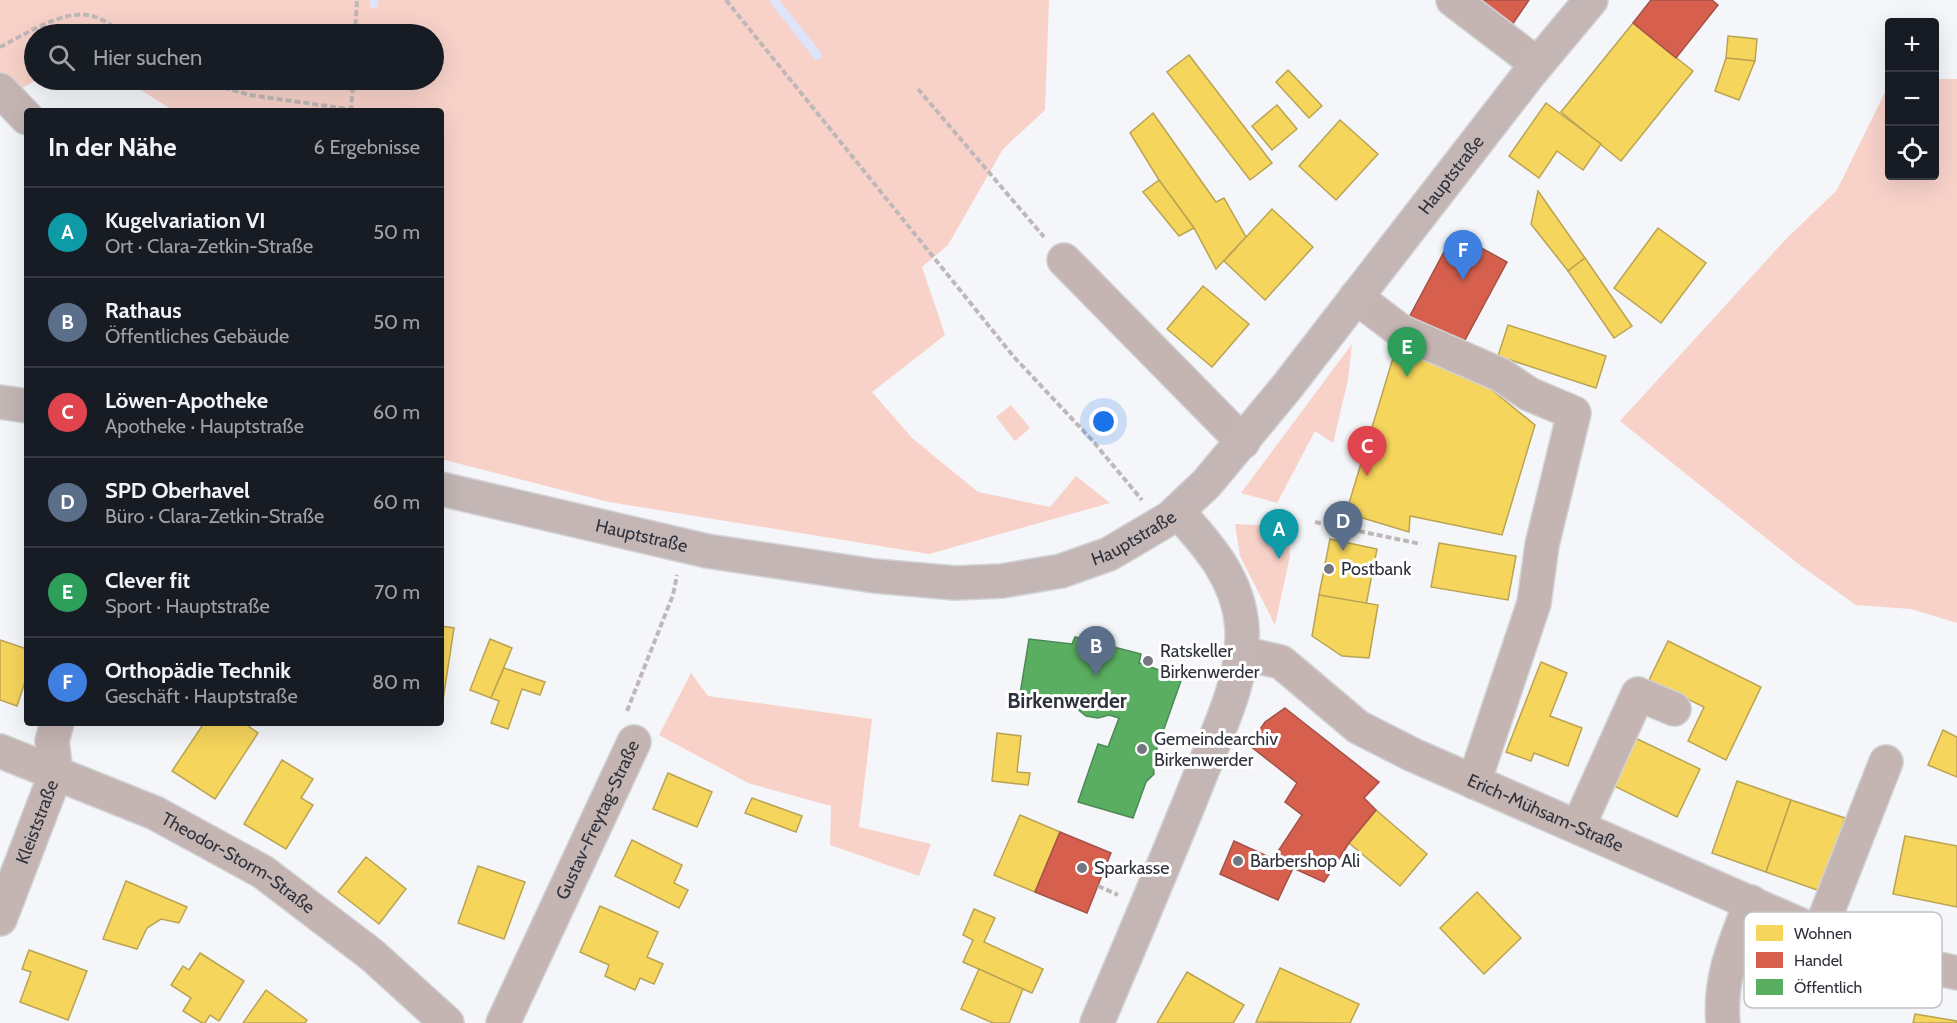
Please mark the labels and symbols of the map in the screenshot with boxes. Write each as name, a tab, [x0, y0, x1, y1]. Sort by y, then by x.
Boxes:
street label: Hauptstraße	[1414, 131, 1489, 219]
pin: F	[1444, 230, 1482, 280]
pin: E	[1388, 328, 1426, 377]
your location	[1089, 407, 1118, 436]
pin: C	[1348, 426, 1386, 476]
pin: D	[1324, 502, 1362, 551]
street label: Hauptstraße	[1088, 507, 1181, 570]
pin: A	[1260, 510, 1298, 559]
street label: Hauptstraße	[593, 514, 690, 557]
place label: Postbank	[1341, 558, 1412, 580]
marker: Postbank	[1322, 562, 1336, 576]
pin: B	[1076, 626, 1116, 676]
place label: Ratskeller Birkenwerder	[1160, 640, 1260, 683]
marker: Ratskeller Birkenwerder	[1141, 654, 1155, 668]
district label: Birkenwerder	[1007, 688, 1127, 713]
place label: Gemeindearchiv Birkenwerder	[1154, 728, 1278, 771]
street label: Gustav-Freytag-Straße	[551, 737, 644, 903]
marker: Gemeindearchiv Birkenwerder	[1135, 742, 1149, 756]
street label: Erich-Mühsam-Straße	[1464, 769, 1627, 857]
street label: Kleiststraße	[11, 777, 63, 867]
street label: Theodor-Storm-Straße	[158, 808, 319, 918]
place label: Barbershop Ali	[1250, 850, 1360, 872]
marker: Barbershop Ali	[1231, 854, 1245, 868]
place label: Sparkasse	[1094, 857, 1170, 879]
marker: Sparkasse	[1075, 861, 1089, 875]
legend	[1744, 912, 1942, 1008]
text: Wohnen	[1794, 924, 1852, 943]
text: Handel	[1794, 951, 1843, 970]
text: Öffentlich	[1794, 978, 1862, 997]

